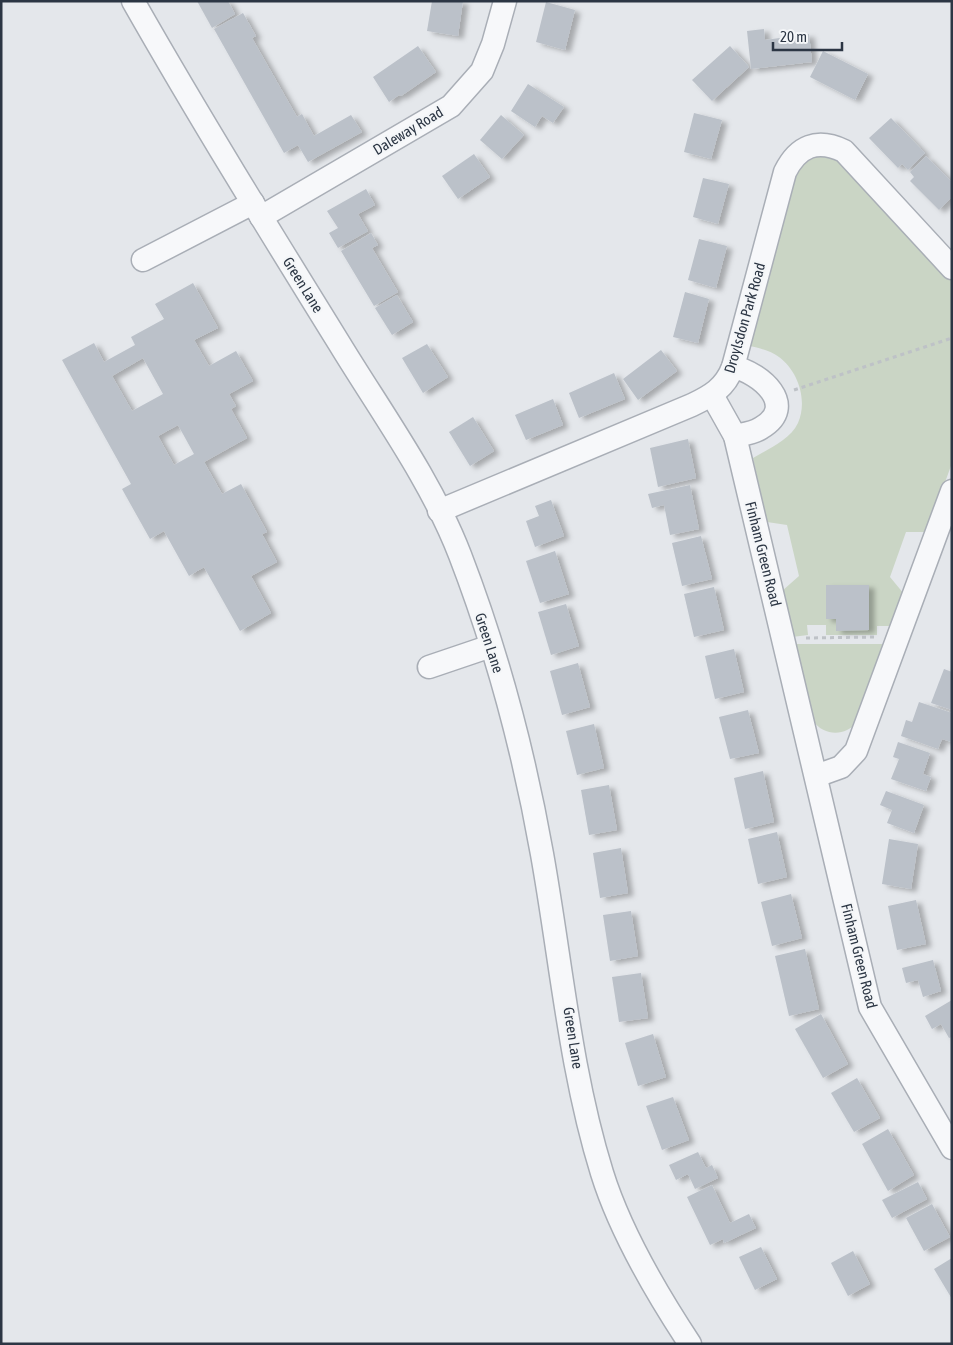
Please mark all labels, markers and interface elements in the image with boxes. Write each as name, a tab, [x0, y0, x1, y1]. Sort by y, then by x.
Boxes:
scale bar	[773, 20, 842, 52]
text: 20 m	[780, 28, 807, 45]
street label: Daleway Road	[370, 103, 446, 158]
street label: Green Lane	[280, 254, 327, 316]
street label: Droylsdon Park Road	[721, 261, 768, 375]
street label: Finham Green Road	[742, 500, 785, 608]
street label: Green Lane	[472, 611, 507, 675]
street label: Finham Green Road	[838, 902, 881, 1010]
street label: Green Lane	[560, 1006, 587, 1070]

